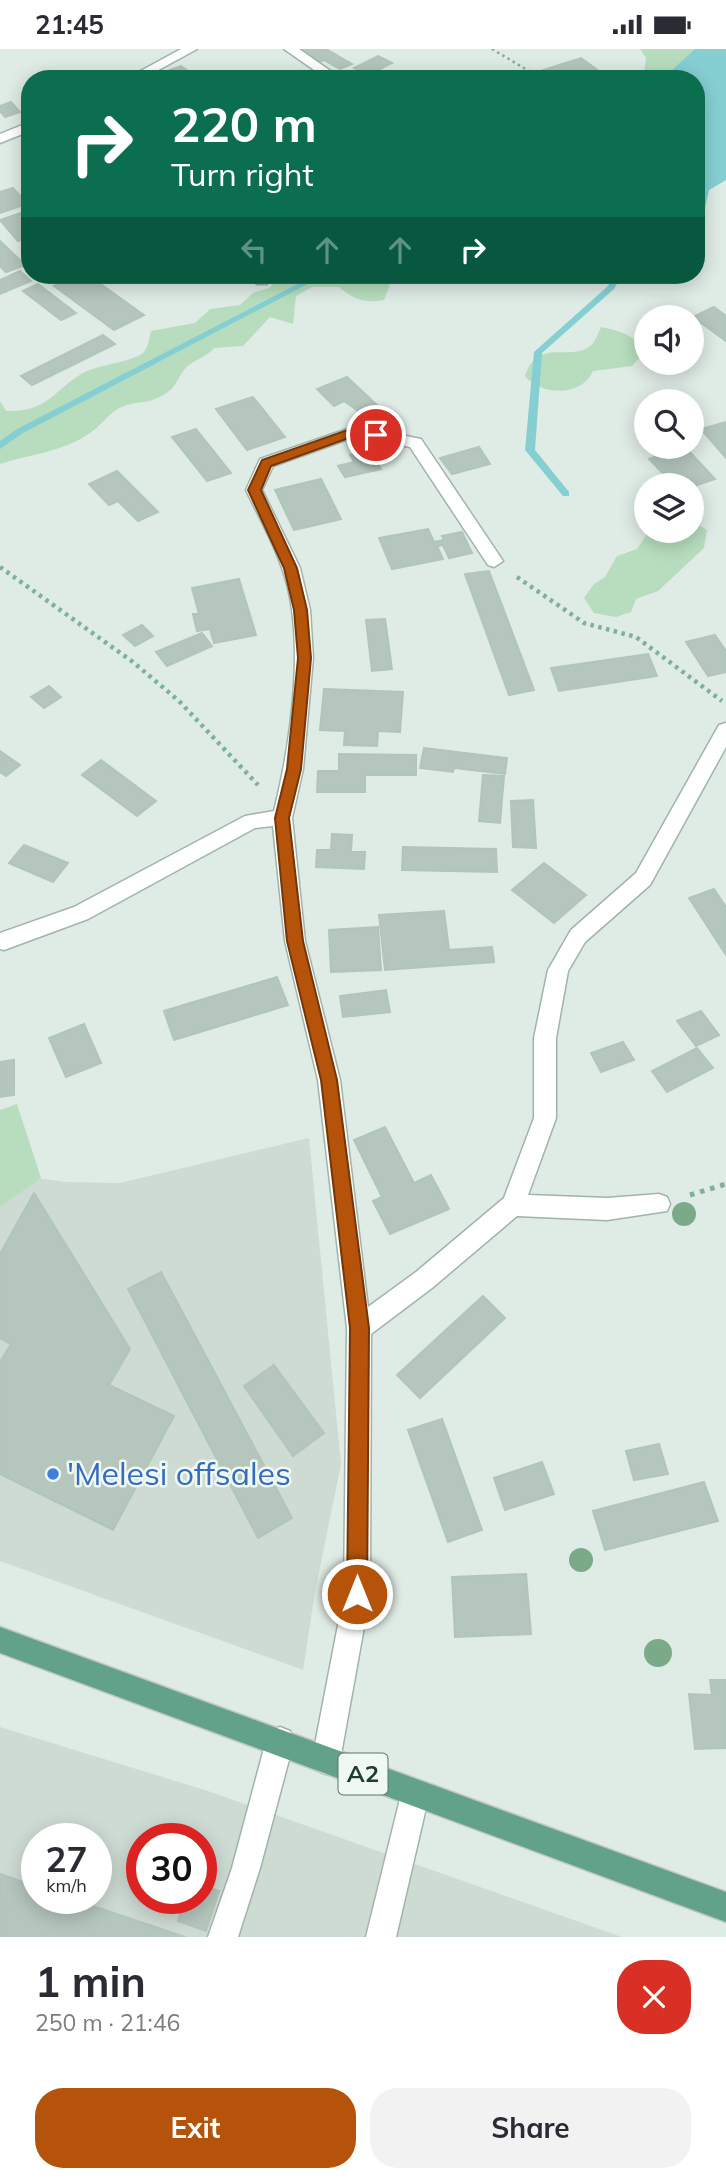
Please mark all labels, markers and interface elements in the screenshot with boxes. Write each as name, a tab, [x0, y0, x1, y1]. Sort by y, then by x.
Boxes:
text: 21:45	[35, 8, 104, 41]
text: 220 m	[171, 93, 317, 154]
icon: right	[56, 98, 147, 189]
text: Turn right	[171, 154, 314, 194]
icon: left	[235, 231, 273, 269]
icon: ahead	[308, 231, 346, 269]
icon: ahead	[381, 231, 419, 269]
icon: right	[454, 231, 492, 269]
map controls	[634, 305, 704, 543]
button: sound	[634, 305, 704, 375]
button: search	[634, 389, 704, 459]
pin	[346, 405, 406, 465]
icon: arrive	[357, 416, 395, 454]
button: layers	[634, 473, 704, 543]
place label: 'Melesi offsales	[67, 1453, 291, 1493]
marker: 'Melesi offsales	[45, 1466, 61, 1482]
position arrow	[320, 1557, 394, 1631]
road number: A2	[338, 1753, 388, 1794]
speed limit sign: 30	[126, 1823, 217, 1914]
text: 27	[45, 1837, 88, 1881]
text: km/h	[46, 1874, 87, 1897]
text: 1 min	[35, 1955, 146, 2008]
button: close	[617, 1960, 691, 2034]
text: 250 m · 21:46	[35, 2008, 180, 2037]
button: Exit	[35, 2088, 356, 2168]
button: Share	[370, 2088, 691, 2168]

